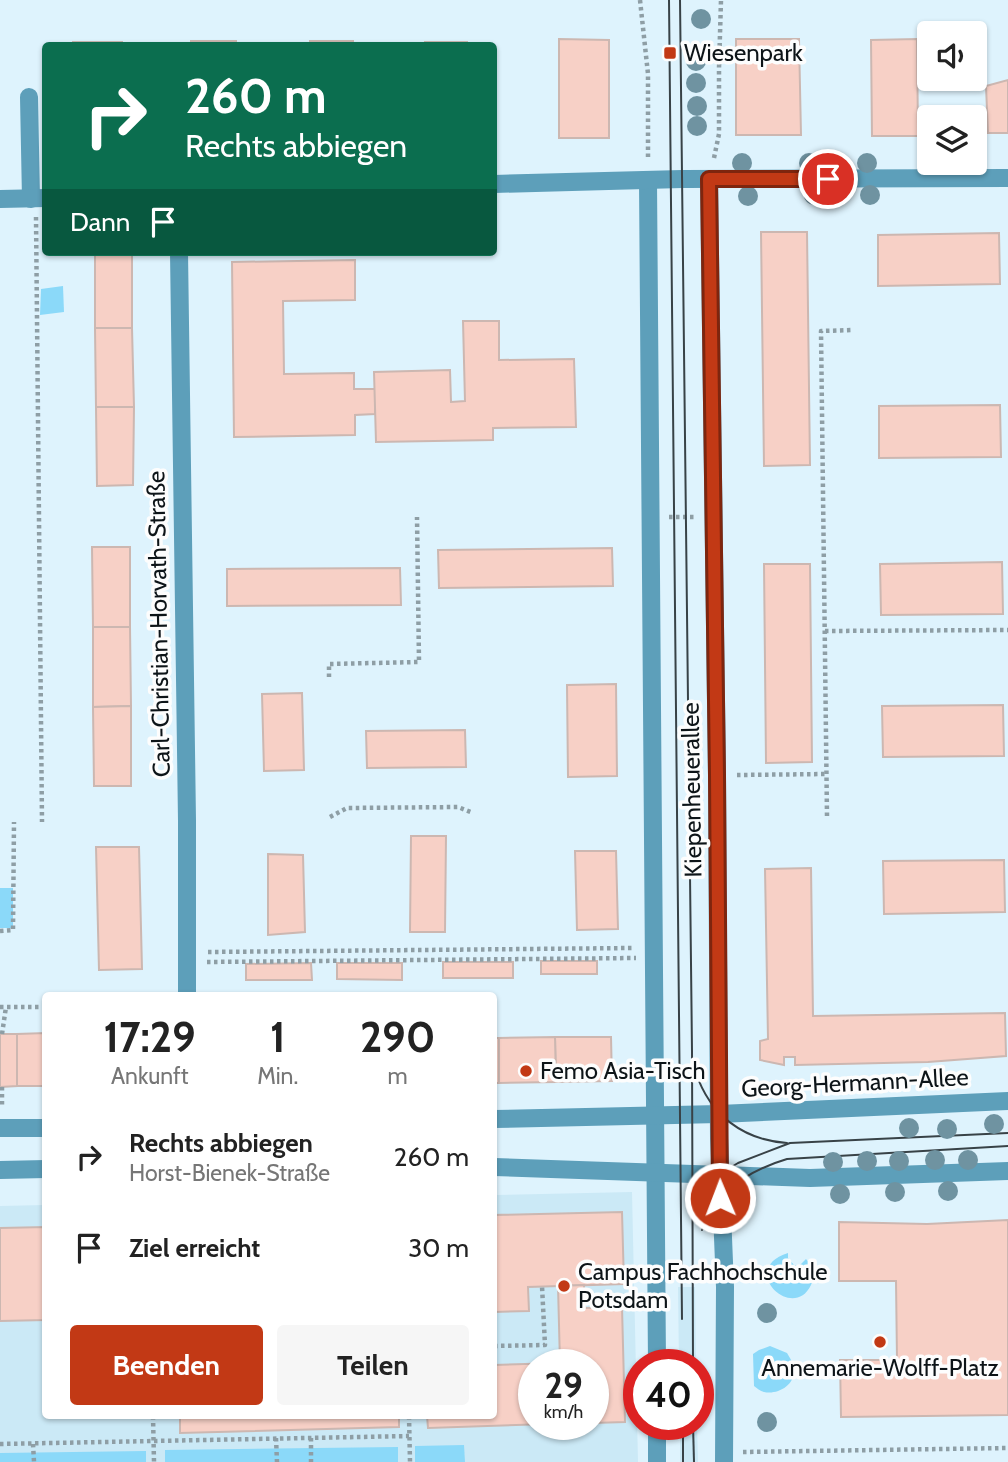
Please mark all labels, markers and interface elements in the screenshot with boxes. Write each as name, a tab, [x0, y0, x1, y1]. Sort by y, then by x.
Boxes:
map controls	[917, 21, 987, 175]
button: sound	[917, 21, 987, 91]
place label: Wiesenpark	[684, 38, 803, 67]
marker: Wiesenpark	[662, 45, 678, 61]
text: 260 m	[185, 66, 327, 125]
icon: right	[70, 70, 161, 161]
button: layers	[917, 105, 987, 175]
text: Rechts abbiegen	[185, 126, 407, 165]
pin	[798, 149, 858, 209]
icon: arrive	[809, 160, 847, 198]
icon: arrive	[144, 203, 182, 241]
text: Dann	[70, 206, 130, 238]
street label: Carl-Christian-Horvath-Straße	[141, 471, 176, 777]
street label: Kiepenheuerallee	[675, 702, 708, 878]
text: 17:29	[104, 1011, 196, 1063]
text: 1	[270, 1011, 286, 1063]
text: 290	[360, 1011, 435, 1063]
place label: Femo Asia-Tisch	[540, 1056, 705, 1085]
text: Ankunft	[111, 1062, 188, 1090]
text: Min.	[257, 1062, 298, 1090]
text: m	[388, 1062, 408, 1090]
street label: Georg-Hermann-Allee	[741, 1062, 969, 1103]
marker: Femo Asia-Tisch	[518, 1063, 534, 1079]
text: Rechts abbiegen	[129, 1127, 313, 1159]
icon: right	[70, 1138, 108, 1176]
text: 260 m	[394, 1141, 469, 1173]
text: Horst-Bienek-Straße	[129, 1159, 330, 1187]
position arrow	[683, 1161, 757, 1235]
icon: arrive	[70, 1229, 108, 1267]
text: Ziel erreicht	[129, 1232, 260, 1264]
text: 30 m	[408, 1232, 469, 1264]
place label: Campus Fachhochschule Potsdam	[578, 1257, 828, 1314]
marker: Campus Fachhochschule Potsdam	[556, 1278, 572, 1294]
button: Beenden	[70, 1325, 263, 1405]
button: Teilen	[277, 1325, 469, 1405]
marker: Annemarie-Wolff-Platz	[872, 1334, 888, 1350]
speed limit sign: 40	[623, 1349, 714, 1440]
place label: Annemarie-Wolff-Platz	[761, 1353, 999, 1382]
text: 29	[544, 1364, 583, 1407]
text: km/h	[544, 1401, 583, 1423]

